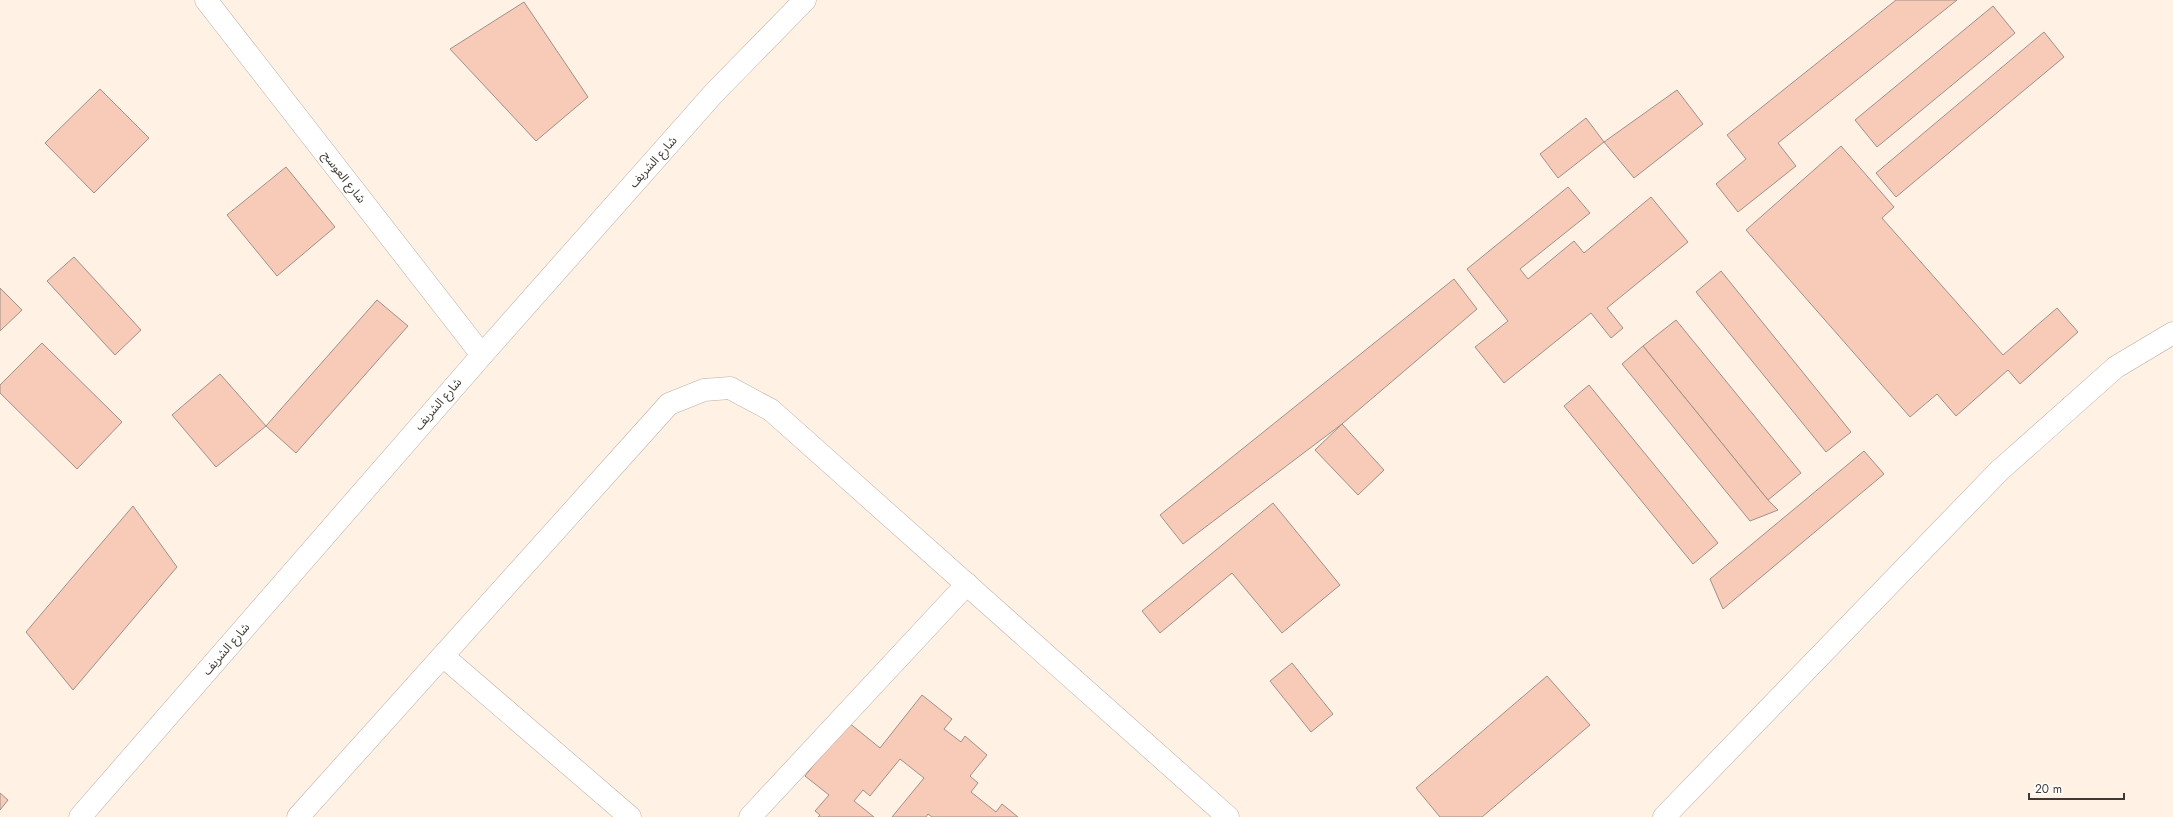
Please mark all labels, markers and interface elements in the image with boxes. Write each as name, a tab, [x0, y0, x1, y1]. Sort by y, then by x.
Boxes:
street label: شارع الشريف	[625, 132, 681, 192]
street label: شارع العوسج	[318, 147, 370, 207]
street label: شارع الشريف	[410, 374, 466, 434]
street label: شارع الشريف	[198, 619, 254, 679]
scale bar	[2029, 775, 2124, 801]
text: 20 m	[2035, 780, 2062, 798]

